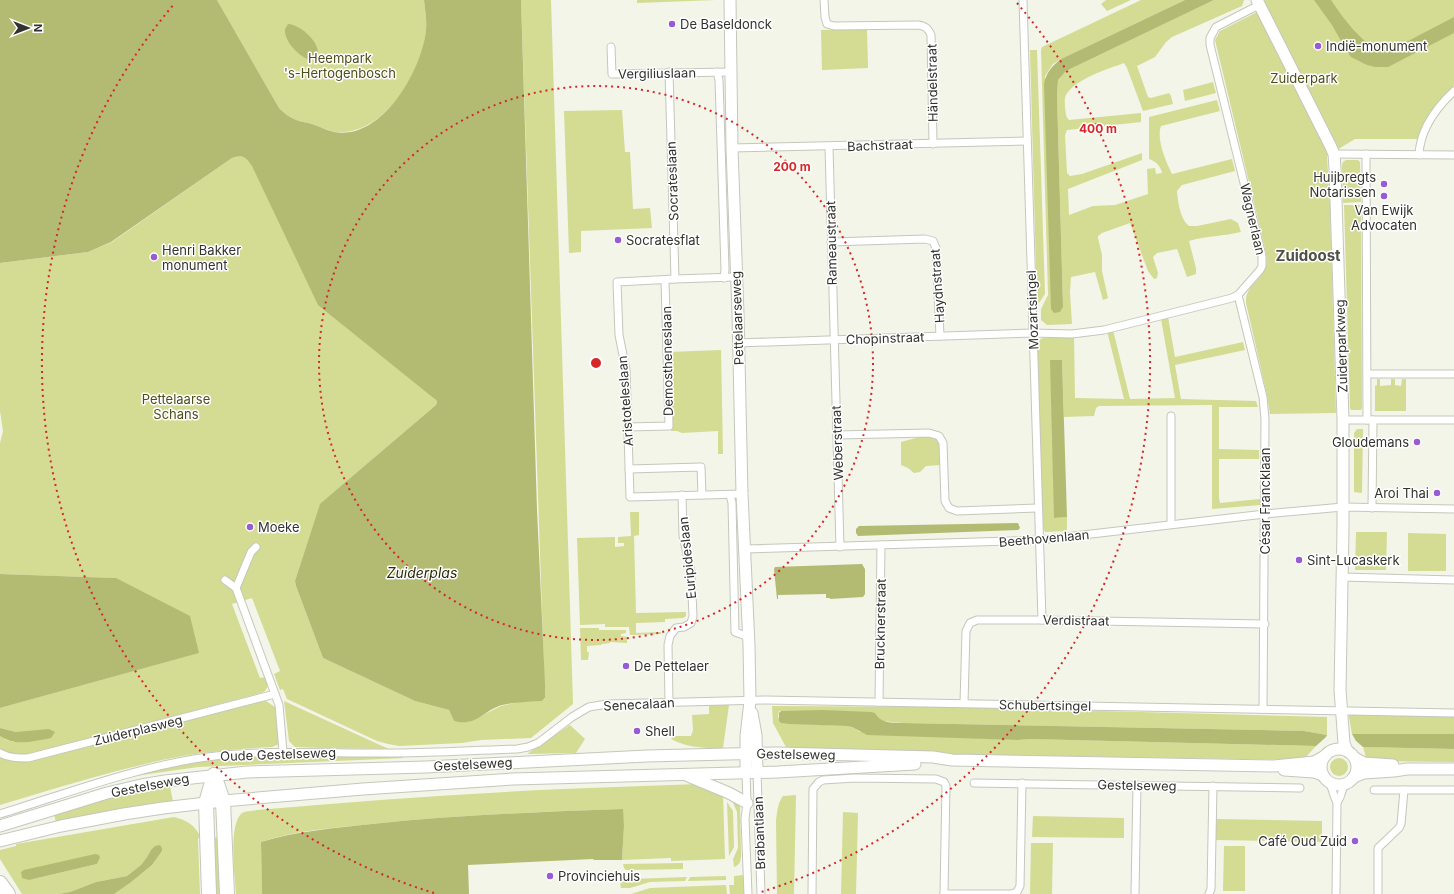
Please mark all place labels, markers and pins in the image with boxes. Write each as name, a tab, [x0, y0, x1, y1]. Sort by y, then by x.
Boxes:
place label: De Baseldonck	[680, 16, 772, 32]
marker: De Baseldonck	[667, 19, 677, 29]
place label: Indië-monument	[1326, 38, 1427, 54]
marker: Indië-monument	[1313, 41, 1323, 51]
place label: Huijbregts Notarissen	[1310, 169, 1376, 200]
marker: Huijbregts Notarissen	[1379, 179, 1389, 189]
marker: Van Ewijk Advocaten	[1379, 191, 1389, 201]
place label: Van Ewijk Advocaten	[1351, 202, 1417, 233]
place label: Socratesflat	[626, 232, 700, 248]
marker: Socratesflat	[613, 235, 623, 245]
place label: Henri Bakker monument	[162, 242, 241, 273]
marker: Henri Bakker monument	[149, 252, 159, 262]
centre of rings	[589, 356, 603, 370]
place label: Gloudemans	[1332, 434, 1409, 450]
marker: Gloudemans	[1412, 437, 1422, 447]
place label: Aroi Thai	[1374, 485, 1429, 501]
marker: Aroi Thai	[1432, 488, 1442, 498]
place label: Moeke	[258, 519, 300, 535]
marker: Moeke	[245, 522, 255, 532]
place label: Sint-Lucaskerk	[1307, 552, 1400, 568]
marker: Sint-Lucaskerk	[1294, 555, 1304, 565]
place label: De Pettelaer	[634, 658, 709, 674]
marker: De Pettelaer	[621, 661, 631, 671]
place label: Shell	[645, 723, 675, 739]
marker: Shell	[632, 726, 642, 736]
place label: Café Oud Zuid	[1258, 833, 1347, 849]
marker: Café Oud Zuid	[1350, 836, 1360, 846]
place label: Provinciehuis	[558, 868, 640, 884]
marker: Provinciehuis	[545, 871, 555, 881]

